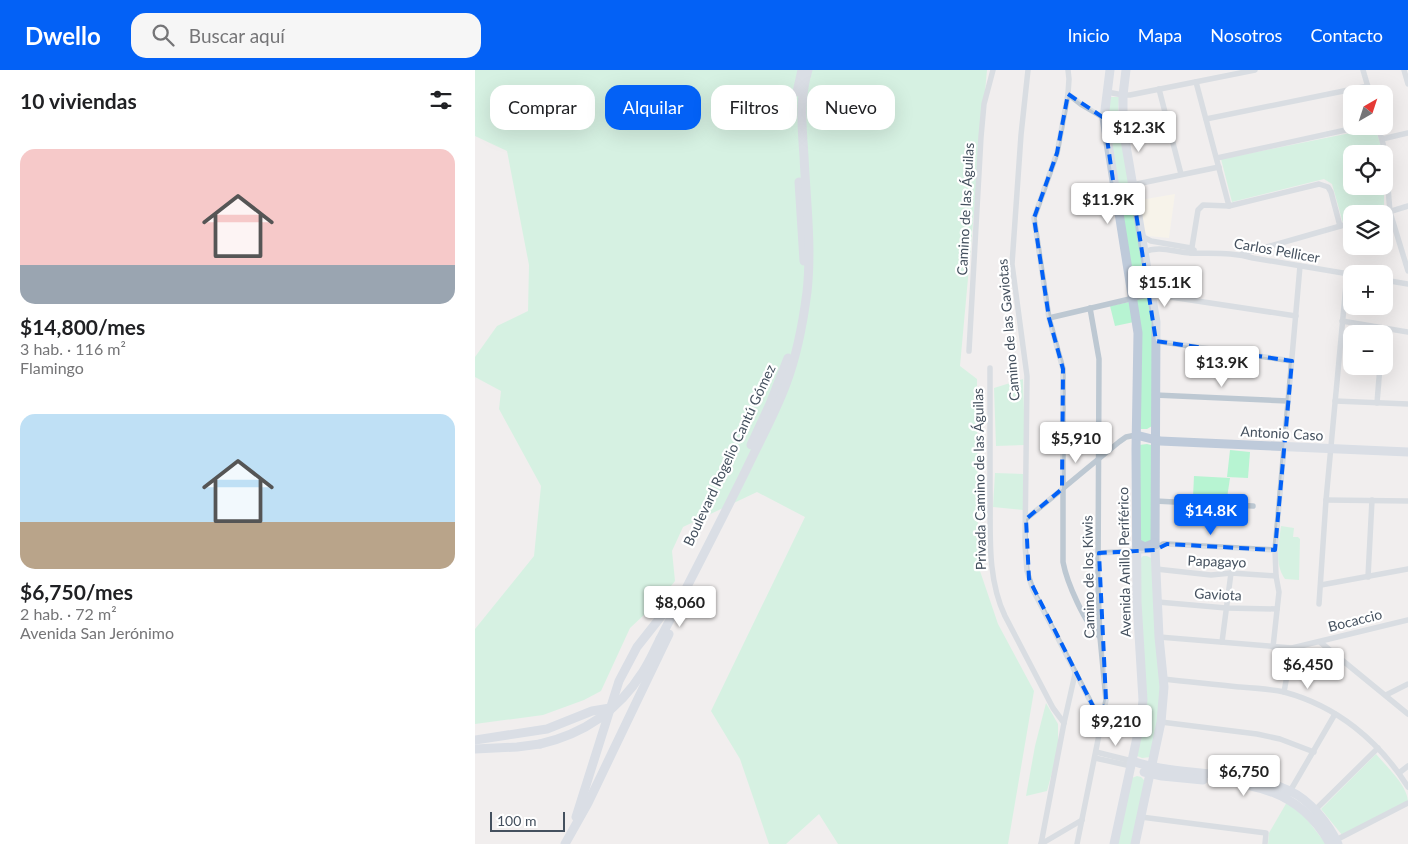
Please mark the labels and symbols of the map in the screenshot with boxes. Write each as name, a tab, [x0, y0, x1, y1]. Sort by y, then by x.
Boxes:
north arrow	[1343, 85, 1393, 135]
pin: $12.3K	[1098, 111, 1180, 153]
street label: Camino de las Águilas	[953, 142, 977, 276]
pin: $11.9K	[1067, 182, 1149, 225]
street label: Carlos Pellicer	[1233, 234, 1321, 266]
street label: Camino de las Gaviotas	[993, 258, 1023, 402]
pin: $15.1K	[1124, 266, 1206, 308]
pin: $13.9K	[1181, 346, 1263, 388]
street label: Boulevard Rogelio Cantú Gómez	[679, 362, 779, 548]
street label: Privada Camino de las Águilas	[969, 388, 989, 570]
pin: $5,910	[1035, 422, 1117, 464]
street label: Antonio Caso	[1240, 422, 1324, 444]
street label: Avenida Anillo Periférico	[1114, 487, 1134, 637]
pin: $14.8K	[1170, 494, 1252, 536]
street label: Camino de los Kiwis	[1078, 515, 1098, 639]
street label: Papagayo	[1187, 551, 1247, 571]
street label: Gaviota	[1194, 584, 1242, 604]
pin: $8,060	[639, 586, 721, 628]
street label: Bocaccio	[1326, 605, 1384, 635]
pin: $6,450	[1267, 648, 1349, 690]
pin: $9,210	[1075, 704, 1157, 747]
pin: $6,750	[1203, 754, 1285, 797]
scale bar	[490, 809, 565, 832]

